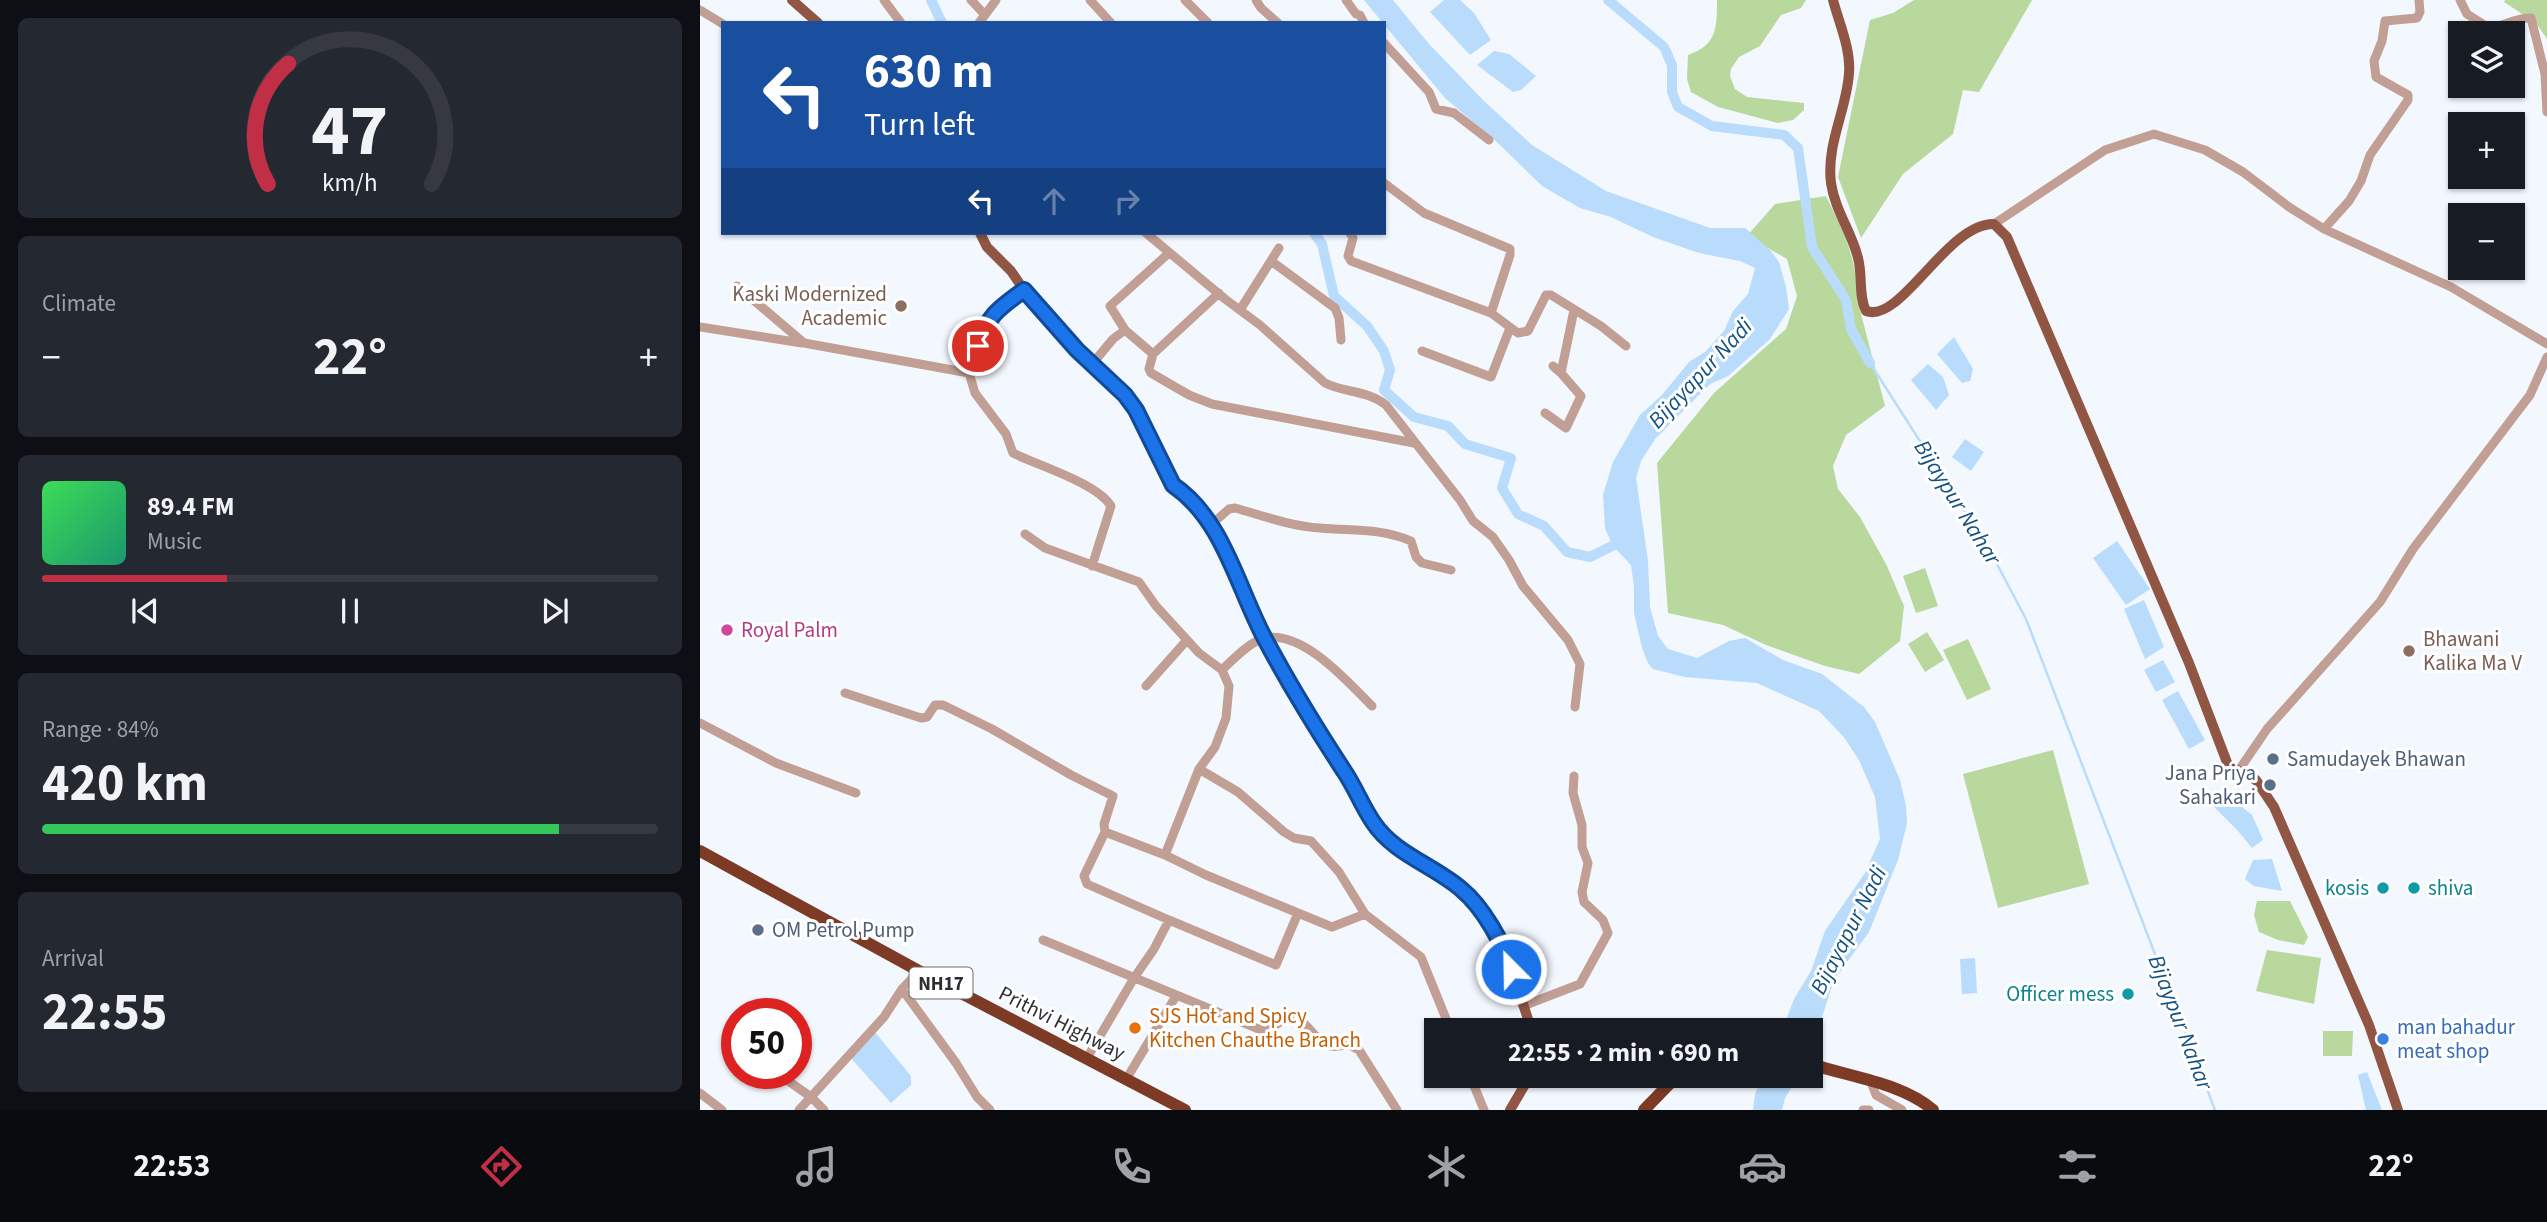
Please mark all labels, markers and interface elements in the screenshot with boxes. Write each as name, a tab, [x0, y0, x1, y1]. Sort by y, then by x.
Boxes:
map controls	[2448, 21, 2525, 280]
button: layers	[2448, 21, 2525, 98]
text: 630 m	[864, 37, 993, 107]
icon: left	[749, 49, 840, 140]
text: 47	[312, 80, 388, 184]
text: Turn left	[864, 102, 975, 148]
button: +	[2448, 112, 2525, 189]
text: km/h	[322, 165, 378, 201]
icon: left	[962, 182, 1000, 220]
icon: ahead	[1035, 182, 1073, 220]
icon: right	[1108, 182, 1146, 220]
button: −	[2448, 203, 2525, 280]
place label: Kaski Modernized Academic	[732, 279, 887, 333]
text: Climate	[42, 287, 116, 320]
marker: Kaski Modernized Academic	[893, 298, 909, 314]
water label: Bijayapur Nadi	[1641, 311, 1761, 436]
pin	[948, 316, 1008, 376]
text: 22°	[313, 321, 387, 395]
icon: arrive	[959, 327, 997, 365]
text: −	[42, 331, 61, 385]
text: +	[639, 331, 658, 385]
water label: Bijaypur Nahar	[1906, 433, 2010, 572]
text: 89.4 FM	[147, 488, 235, 525]
text: Music	[147, 525, 202, 558]
icon: previous	[126, 592, 164, 630]
icon: pause	[331, 592, 369, 630]
icon: next	[536, 592, 574, 630]
place label: Royal Palm	[741, 615, 838, 645]
marker: Royal Palm	[719, 622, 735, 638]
place label: Bhawani Kalika Ma V	[2423, 624, 2522, 678]
marker: Bhawani Kalika Ma V	[2401, 643, 2417, 659]
text: Range · 84%	[42, 713, 159, 746]
place label: Samudayek Bhawan	[2287, 744, 2466, 774]
text: 420 km	[42, 747, 208, 821]
marker: Samudayek Bhawan	[2265, 751, 2281, 767]
place label: Jana Priya Sahakari	[2165, 758, 2256, 812]
marker: Jana Priya Sahakari	[2262, 777, 2278, 793]
water label: Bijayapur Nadi	[1802, 860, 1895, 1000]
place label: kosis	[2325, 873, 2369, 903]
place label: shiva	[2428, 873, 2473, 903]
marker: kosis	[2375, 880, 2391, 896]
marker: shiva	[2406, 880, 2422, 896]
place label: OM Petrol Pump	[772, 915, 915, 945]
marker: OM Petrol Pump	[750, 922, 766, 938]
position arrow	[1474, 932, 1548, 1006]
text: Arrival	[42, 942, 104, 975]
water label: Bijaypur Nahar	[2140, 950, 2222, 1096]
road number: NH17	[910, 967, 972, 998]
text: 22:55	[42, 976, 167, 1050]
street label: Prithvi Highway	[994, 978, 1131, 1068]
place label: Officer mess	[2006, 979, 2114, 1009]
marker: Officer mess	[2120, 986, 2136, 1002]
speed limit sign: 50	[721, 998, 812, 1089]
place label: SJS Hot and Spicy Kitchen Chauthe Branch	[1149, 1001, 1361, 1055]
place label: man bahadur meat shop	[2397, 1012, 2516, 1066]
marker: SJS Hot and Spicy Kitchen Chauthe Branch	[1127, 1020, 1143, 1036]
marker: man bahadur meat shop	[2375, 1031, 2391, 1047]
text: 22:55 · 2 min · 690 m	[1508, 1034, 1739, 1071]
icon: directions	[477, 1142, 526, 1191]
icon: music	[792, 1142, 841, 1191]
icon: phone	[1107, 1142, 1156, 1191]
icon: climate	[1422, 1142, 1471, 1191]
icon: car	[1738, 1142, 1787, 1191]
icon: filters	[2053, 1142, 2102, 1191]
text: 22:53	[133, 1143, 210, 1189]
text: 22°	[2368, 1143, 2414, 1189]

